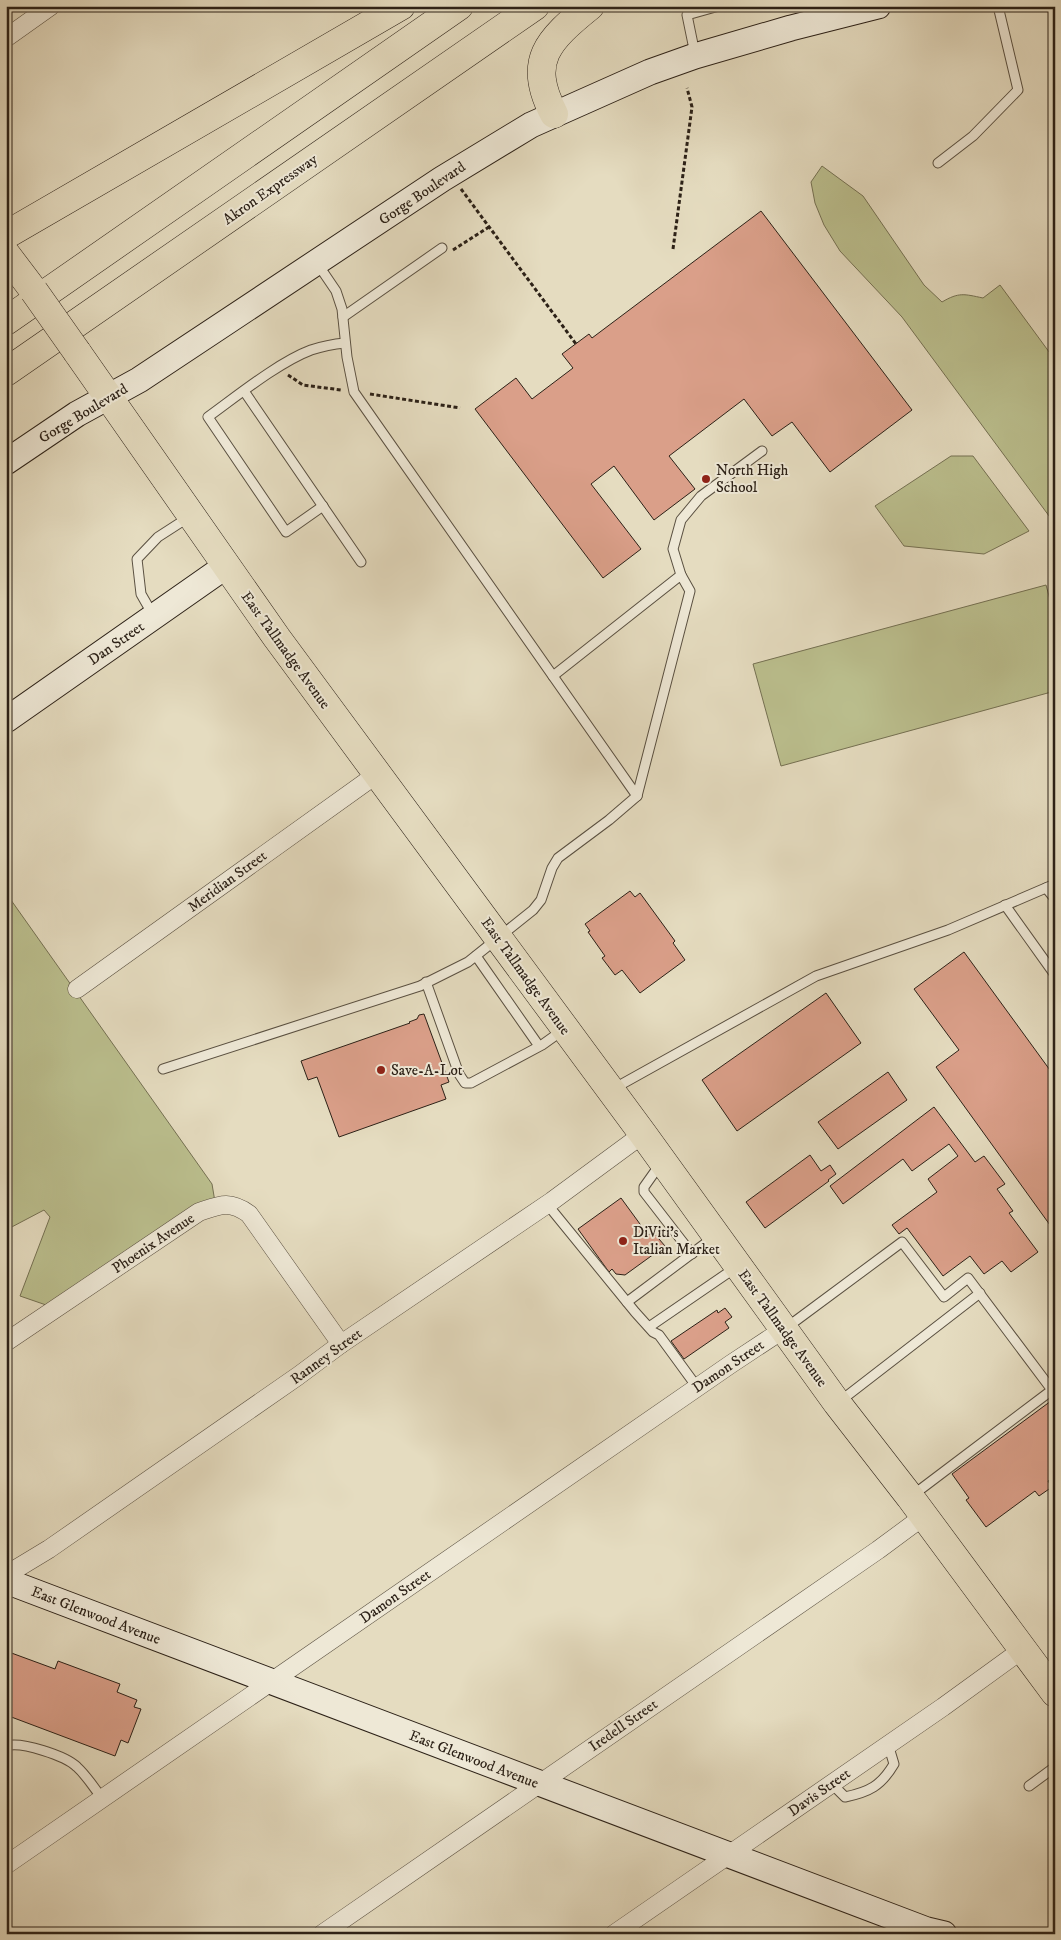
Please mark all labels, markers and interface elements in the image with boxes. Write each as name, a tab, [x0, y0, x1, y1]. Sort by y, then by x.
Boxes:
street label: Akron Expressway	[219, 149, 322, 229]
street label: Gorge Boulevard	[375, 157, 470, 229]
street label: Gorge Boulevard	[35, 379, 132, 448]
place label: North High School	[716, 461, 788, 497]
marker: North High School	[700, 473, 712, 485]
street label: East Tallmadge Avenue	[237, 588, 335, 713]
street label: Dan Street	[85, 617, 148, 670]
street label: Meridian Street	[184, 846, 271, 917]
street label: East Tallmadge Avenue	[477, 914, 575, 1039]
place label: Save-A-Lot	[391, 1061, 463, 1080]
marker: Save-A-Lot	[375, 1064, 387, 1076]
street label: Phoenix Avenue	[108, 1209, 198, 1278]
place label: DiViti's Italian Market	[633, 1223, 720, 1259]
marker: DiViti's Italian Market	[617, 1235, 629, 1247]
street label: East Tallmadge Avenue	[734, 1266, 832, 1391]
street label: Ranney Street	[287, 1324, 366, 1389]
street label: Damon Street	[689, 1335, 768, 1397]
street label: Damon Street	[356, 1565, 435, 1628]
street label: East Glenwood Avenue	[28, 1582, 163, 1649]
street label: Iredell Street	[585, 1695, 661, 1756]
street label: East Glenwood Avenue	[406, 1726, 541, 1793]
street label: Davis Street	[784, 1764, 854, 1821]

